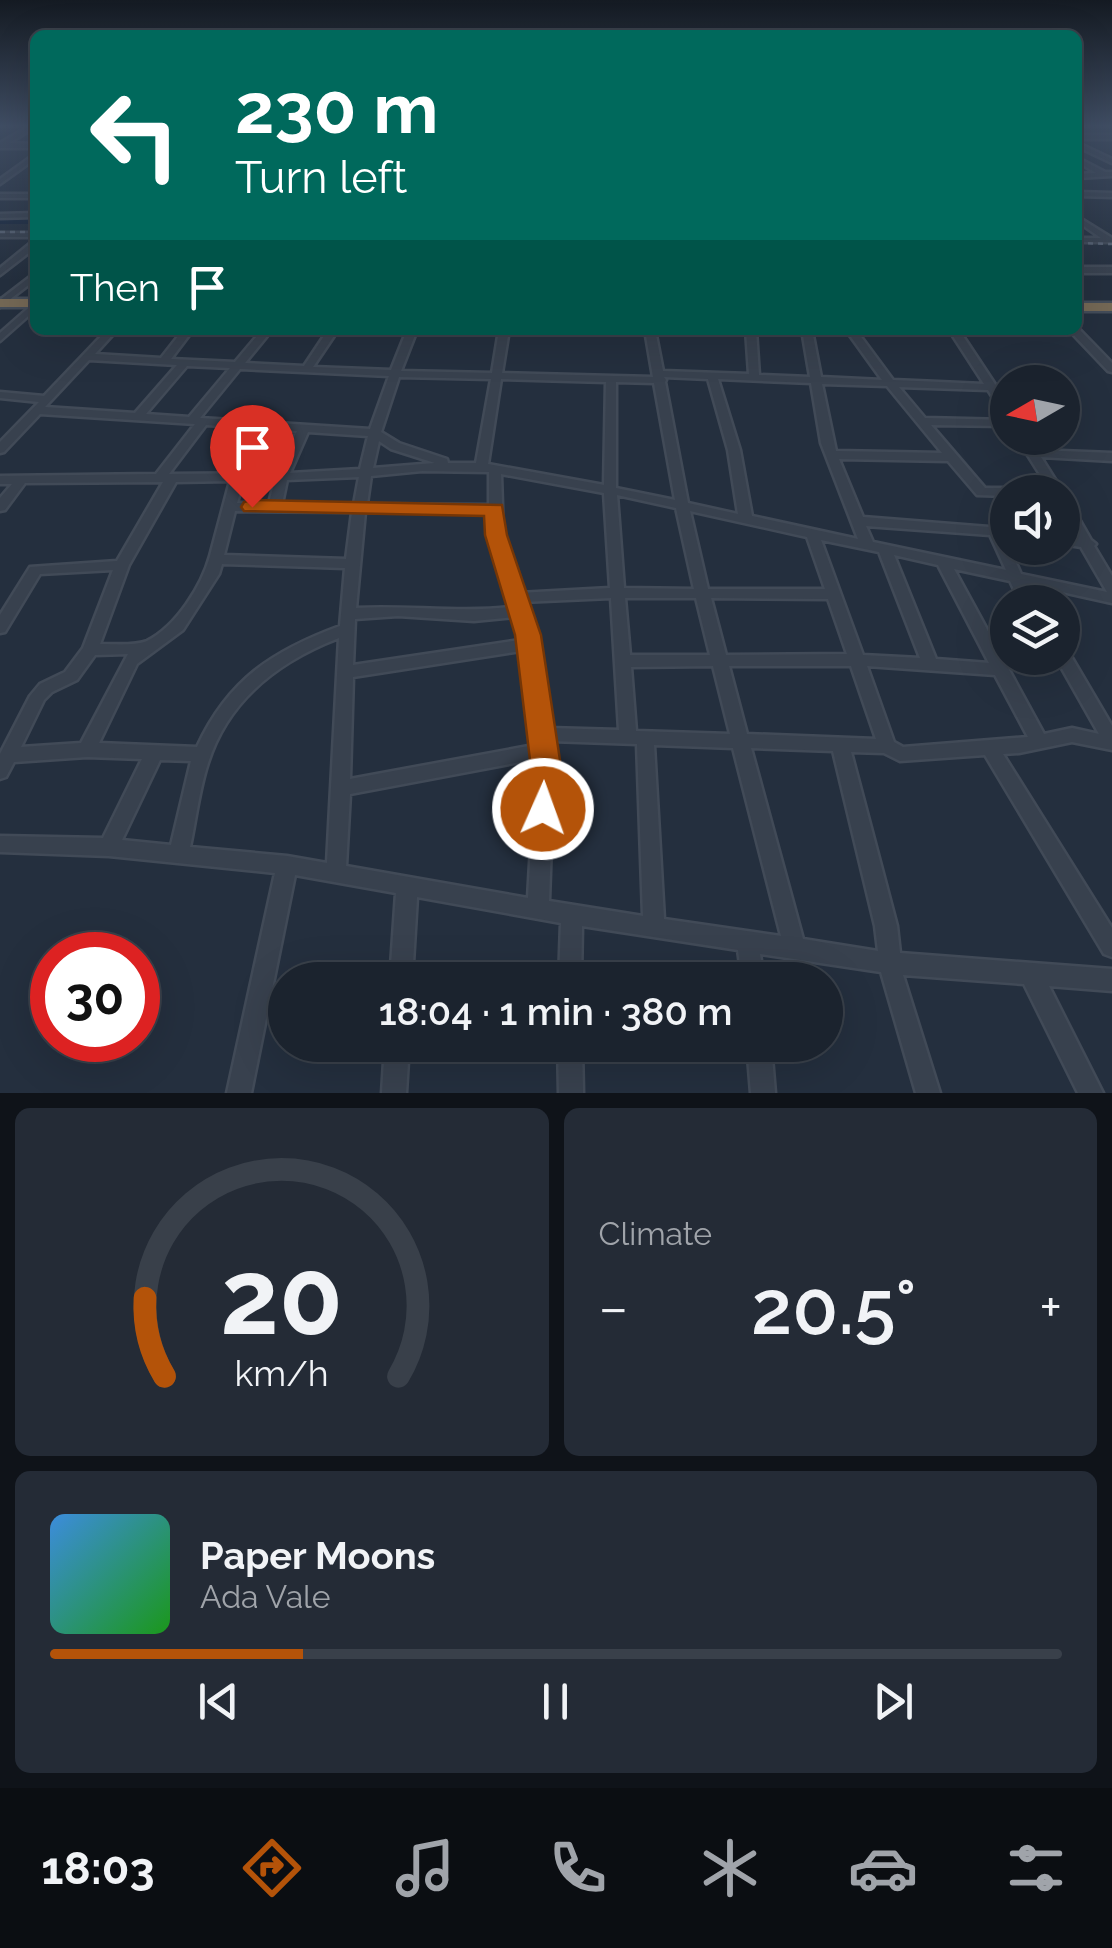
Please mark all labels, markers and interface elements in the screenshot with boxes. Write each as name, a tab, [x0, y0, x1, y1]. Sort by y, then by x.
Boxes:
text: 230 m	[235, 67, 439, 149]
icon: left	[70, 70, 200, 200]
text: Turn left	[235, 151, 407, 204]
icon: arrive	[180, 260, 235, 315]
text: Then	[70, 265, 160, 310]
north arrow	[990, 365, 1080, 455]
map controls	[990, 365, 1080, 675]
pin	[210, 405, 295, 508]
icon: arrive	[225, 420, 280, 475]
button: sound	[990, 475, 1080, 565]
button: layers	[990, 585, 1080, 675]
position arrow	[491, 757, 595, 861]
speed limit sign: 30	[30, 932, 160, 1062]
text: 18:04 · 1 min · 380 m	[379, 989, 732, 1034]
text: Climate	[599, 1215, 712, 1252]
text: 20	[220, 1236, 343, 1358]
text: 20.5°	[751, 1263, 916, 1352]
text: −	[599, 1275, 628, 1340]
text: +	[1039, 1275, 1062, 1340]
text: km/h	[235, 1352, 329, 1394]
text: Paper Moons	[200, 1533, 435, 1578]
text: Ada Vale	[200, 1578, 331, 1615]
icon: previous	[191, 1674, 246, 1729]
icon: pause	[528, 1674, 583, 1729]
icon: next	[866, 1674, 921, 1729]
icon: directions	[237, 1833, 307, 1903]
icon: music	[390, 1833, 460, 1903]
icon: phone	[543, 1833, 613, 1903]
icon: climate	[695, 1833, 765, 1903]
icon: car	[848, 1833, 918, 1903]
icon: filters	[1001, 1833, 1071, 1903]
text: 18:03	[41, 1842, 155, 1895]

